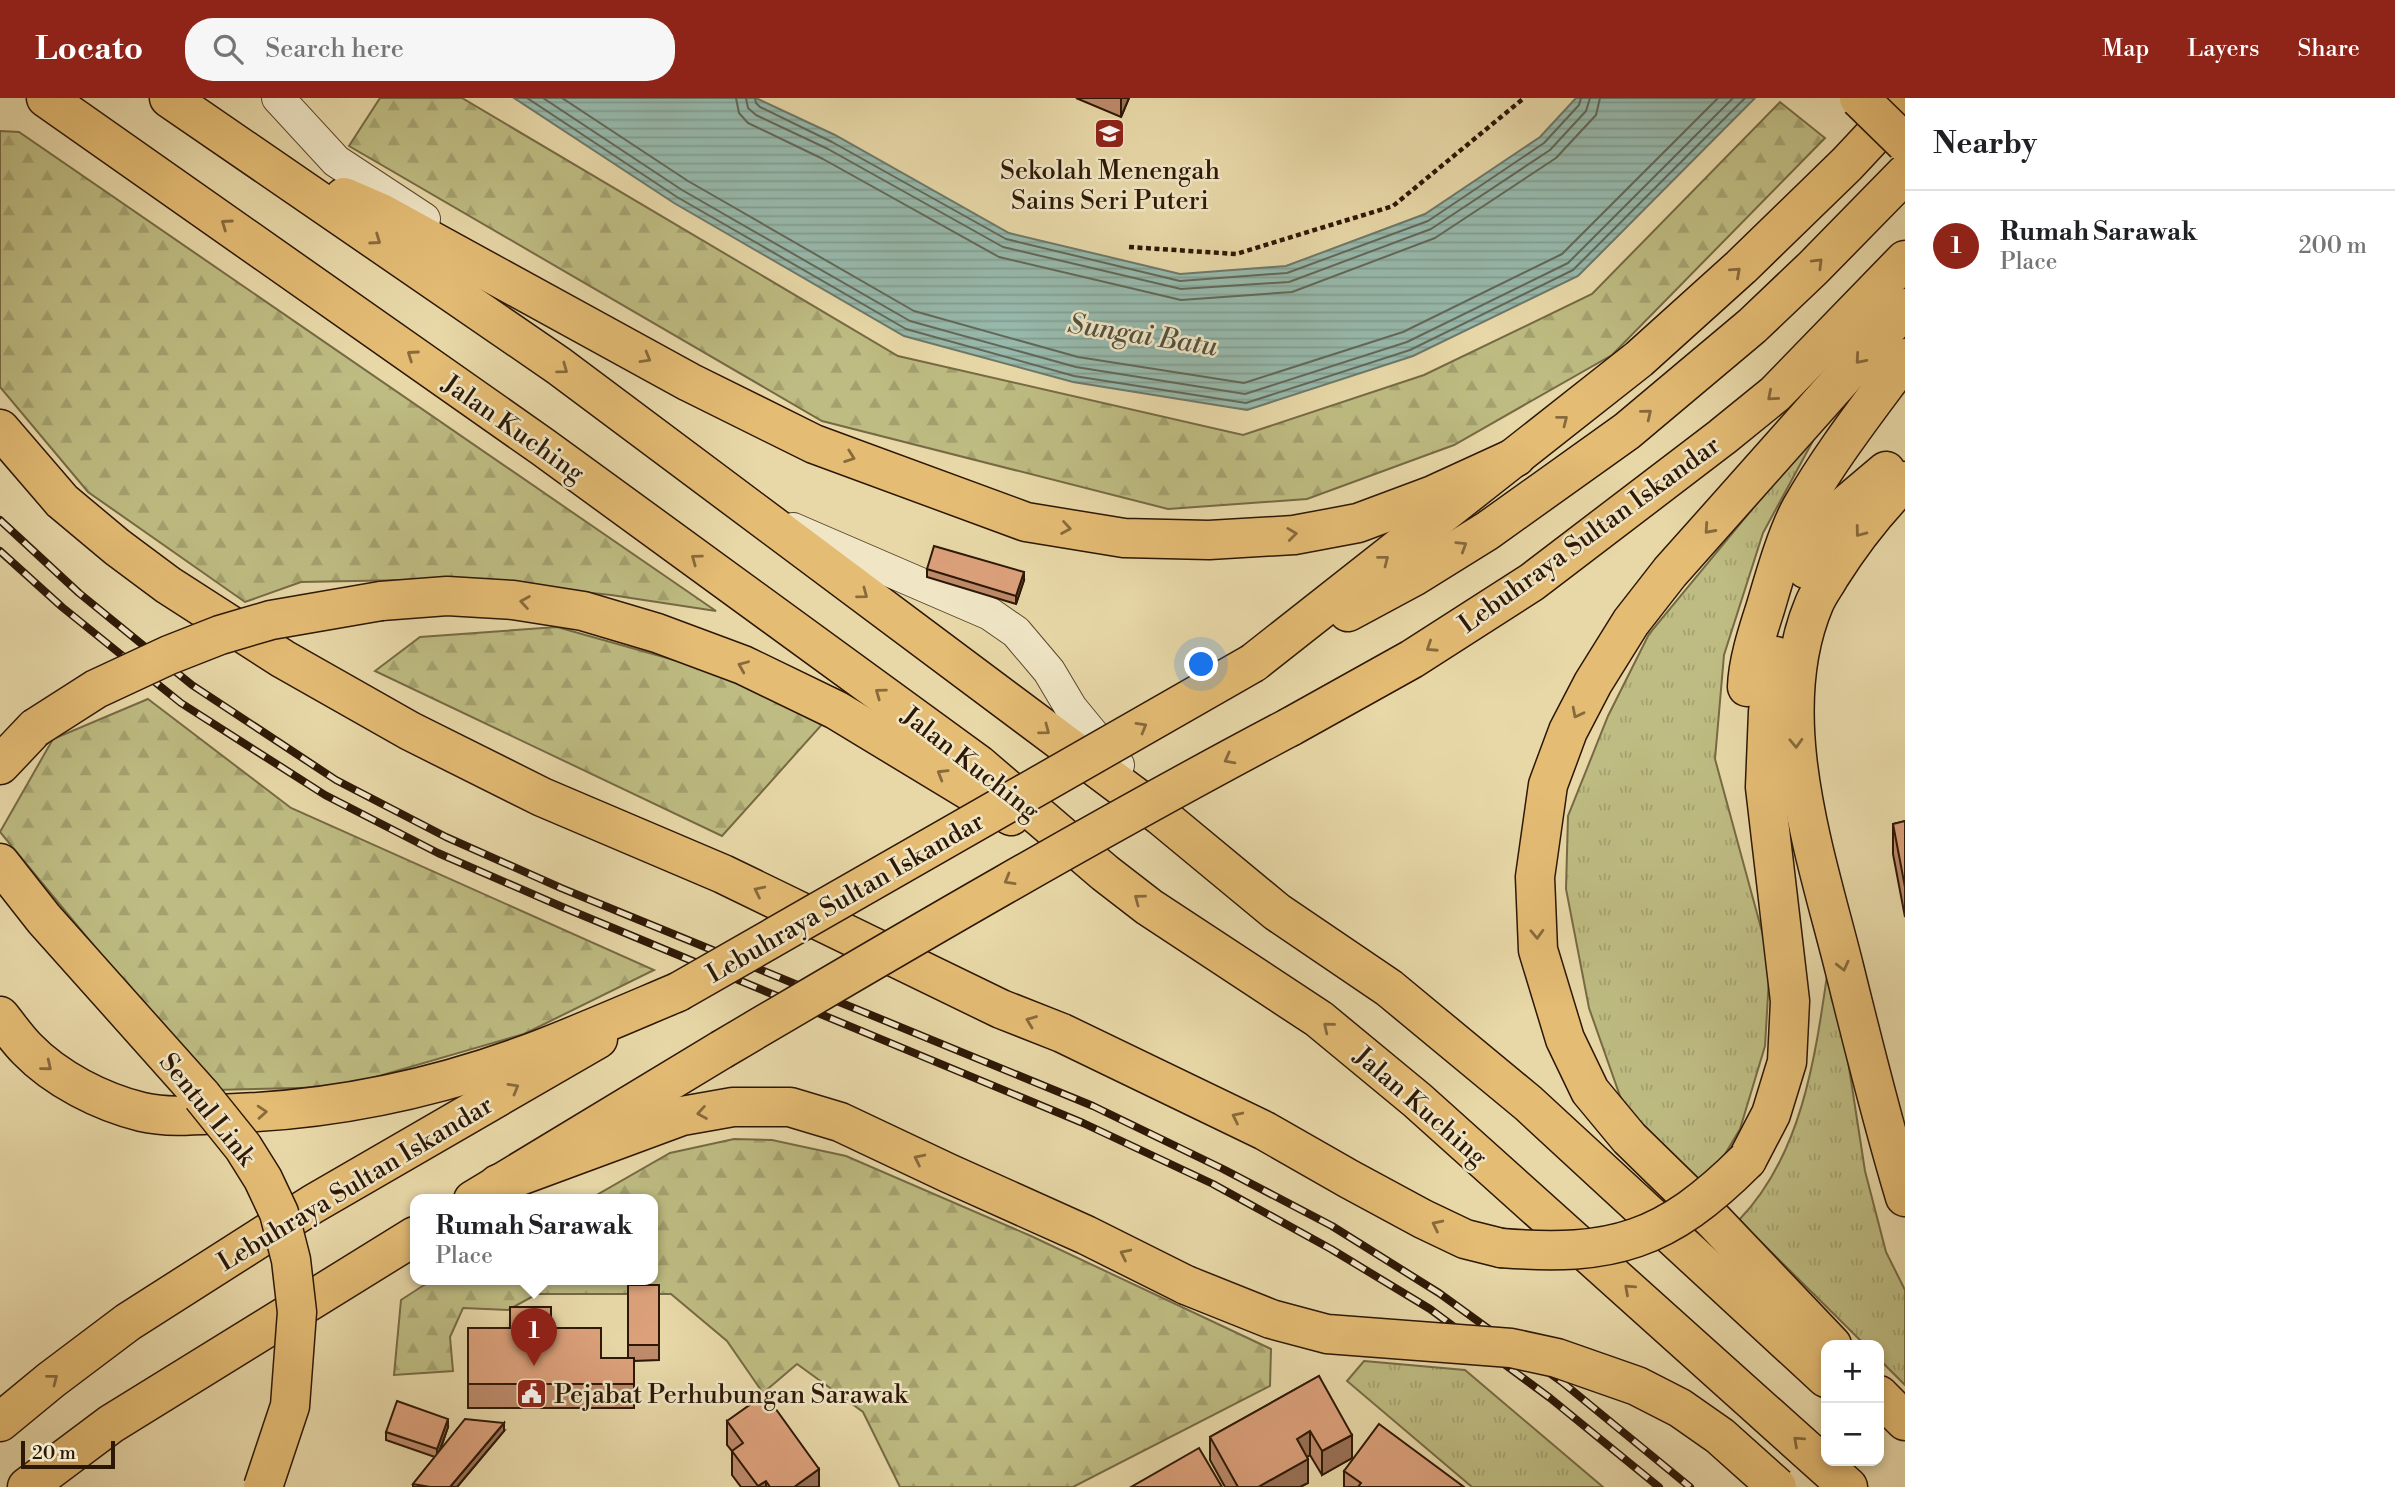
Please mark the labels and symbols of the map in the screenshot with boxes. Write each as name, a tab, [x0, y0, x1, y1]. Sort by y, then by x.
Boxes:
school or university icon: Sekolah Menengah Sains Seri Puteri	[1093, 117, 1127, 151]
place label: Sekolah Menengah Sains Seri Puteri	[1000, 155, 1220, 217]
one-way arrow	[221, 220, 234, 232]
one-way arrow	[368, 232, 381, 244]
one-way arrow	[1809, 259, 1822, 272]
one-way arrow	[1728, 268, 1741, 280]
water label: Sungai Batu	[1065, 306, 1220, 365]
one-way arrow	[639, 350, 651, 363]
one-way arrow	[407, 351, 420, 363]
one-way arrow	[1856, 351, 1868, 364]
one-way arrow	[555, 361, 568, 374]
street label: Jalan Kuching	[435, 368, 591, 490]
one-way arrow	[1767, 388, 1780, 400]
one-way arrow	[1639, 410, 1652, 422]
one-way arrow	[1555, 415, 1567, 428]
street label: Lebuhraya Sultan Iskandar	[1453, 429, 1726, 640]
one-way arrow	[844, 449, 856, 463]
one-way arrow	[1060, 520, 1072, 535]
one-way arrow	[1704, 521, 1717, 534]
one-way arrow	[1855, 524, 1868, 537]
one-way arrow	[1286, 527, 1298, 542]
one-way arrow	[1455, 542, 1468, 555]
one-way arrow	[691, 555, 704, 567]
one-way arrow	[1376, 556, 1389, 569]
one-way arrow	[855, 586, 867, 598]
one-way arrow	[519, 595, 531, 610]
one-way arrow	[1426, 639, 1439, 651]
your location	[1184, 647, 1218, 681]
one-way arrow	[737, 660, 750, 674]
one-way arrow	[875, 689, 888, 701]
street label: Jalan Kuching	[894, 699, 1046, 828]
one-way arrow	[1572, 706, 1586, 719]
one-way arrow	[1037, 722, 1050, 734]
one-way arrow	[1134, 722, 1147, 735]
one-way arrow	[1789, 738, 1804, 749]
one-way arrow	[1224, 750, 1236, 764]
one-way arrow	[937, 770, 950, 783]
street label: Lebuhraya Sultan Iskandar	[701, 805, 990, 991]
one-way arrow	[1003, 872, 1016, 885]
one-way arrow	[754, 886, 766, 900]
one-way arrow	[1135, 895, 1147, 908]
one-way arrow	[1529, 929, 1544, 940]
one-way arrow	[1835, 959, 1849, 971]
one-way arrow	[1026, 1015, 1038, 1029]
one-way arrow	[1323, 1023, 1336, 1035]
street label: Jalan Kuching	[1346, 1040, 1494, 1174]
street label: Sentul Link	[152, 1047, 263, 1173]
one-way arrow	[39, 1057, 51, 1070]
one-way arrow	[507, 1083, 519, 1096]
street label: Lebuhraya Sultan Iskandar	[212, 1089, 499, 1279]
one-way arrow	[257, 1104, 268, 1119]
one-way arrow	[696, 1105, 708, 1120]
one-way arrow	[1232, 1111, 1244, 1125]
one-way arrow	[914, 1154, 926, 1168]
one-way arrow	[1432, 1220, 1444, 1234]
one-way arrow	[1120, 1249, 1132, 1263]
one-way arrow	[1624, 1284, 1637, 1297]
pin: 1	[511, 1308, 557, 1366]
one-way arrow	[45, 1374, 57, 1387]
public building icon: Pejabat Perhubungan Sarawak	[514, 1377, 548, 1411]
place label: Pejabat Perhubungan Sarawak	[554, 1379, 909, 1411]
one-way arrow	[1793, 1437, 1806, 1449]
scale bar	[21, 1438, 116, 1470]

